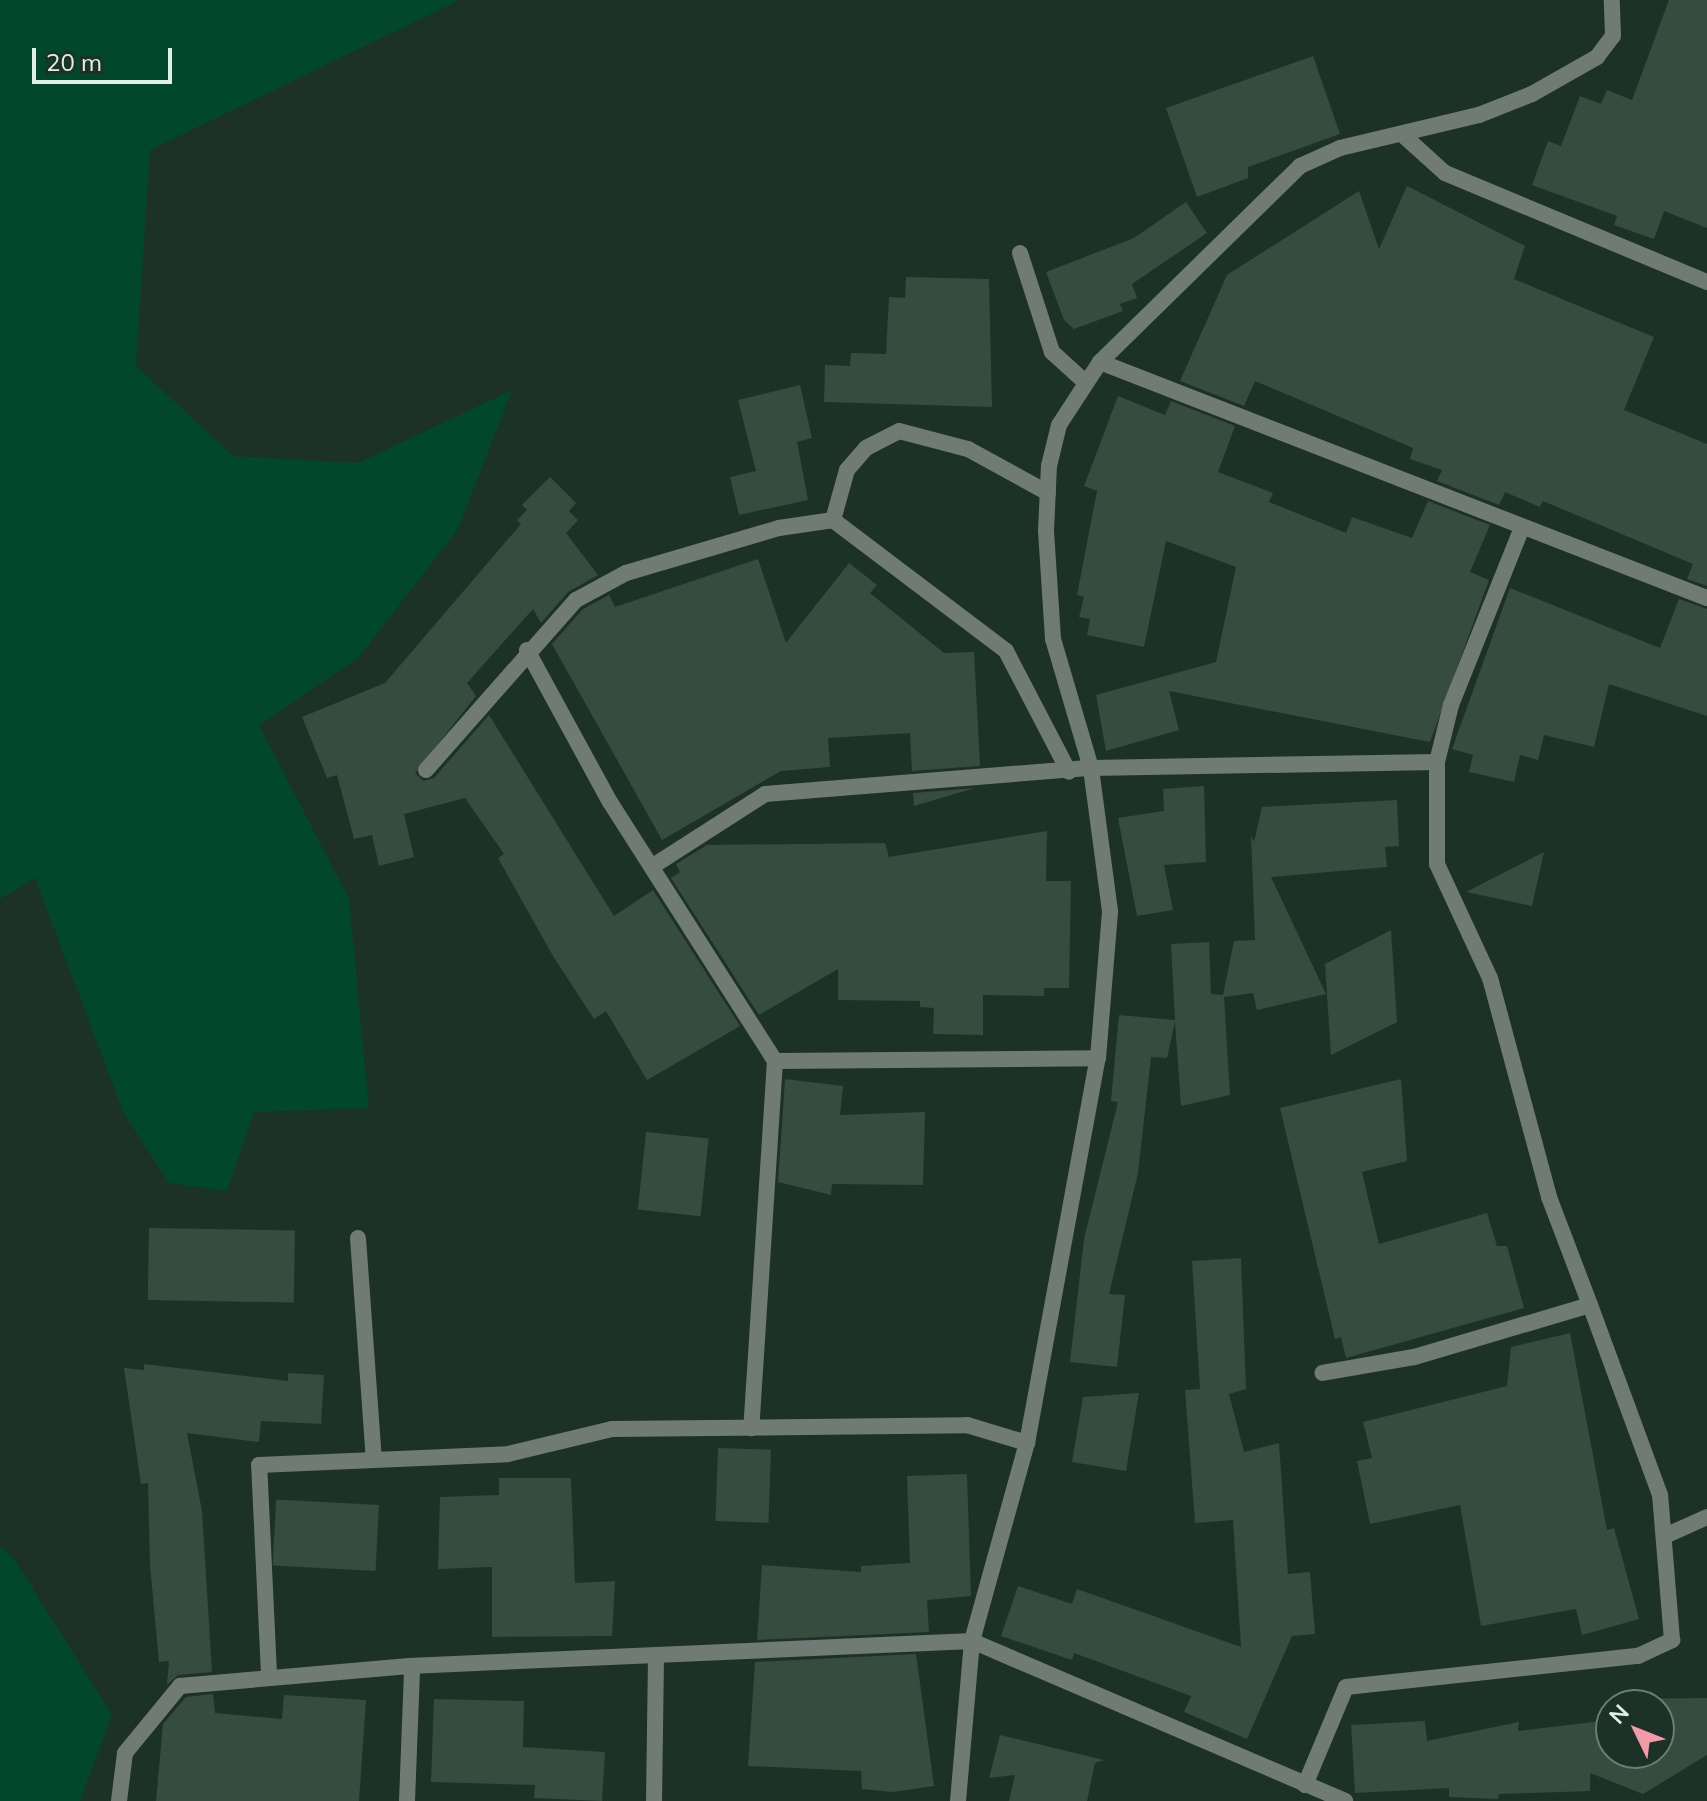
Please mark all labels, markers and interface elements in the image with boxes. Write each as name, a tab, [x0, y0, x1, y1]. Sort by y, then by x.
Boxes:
scale bar	[36, 32, 176, 82]
text: 20 m	[46, 47, 102, 77]
north arrow	[1595, 1689, 1675, 1769]
text: N	[1603, 1698, 1635, 1730]

